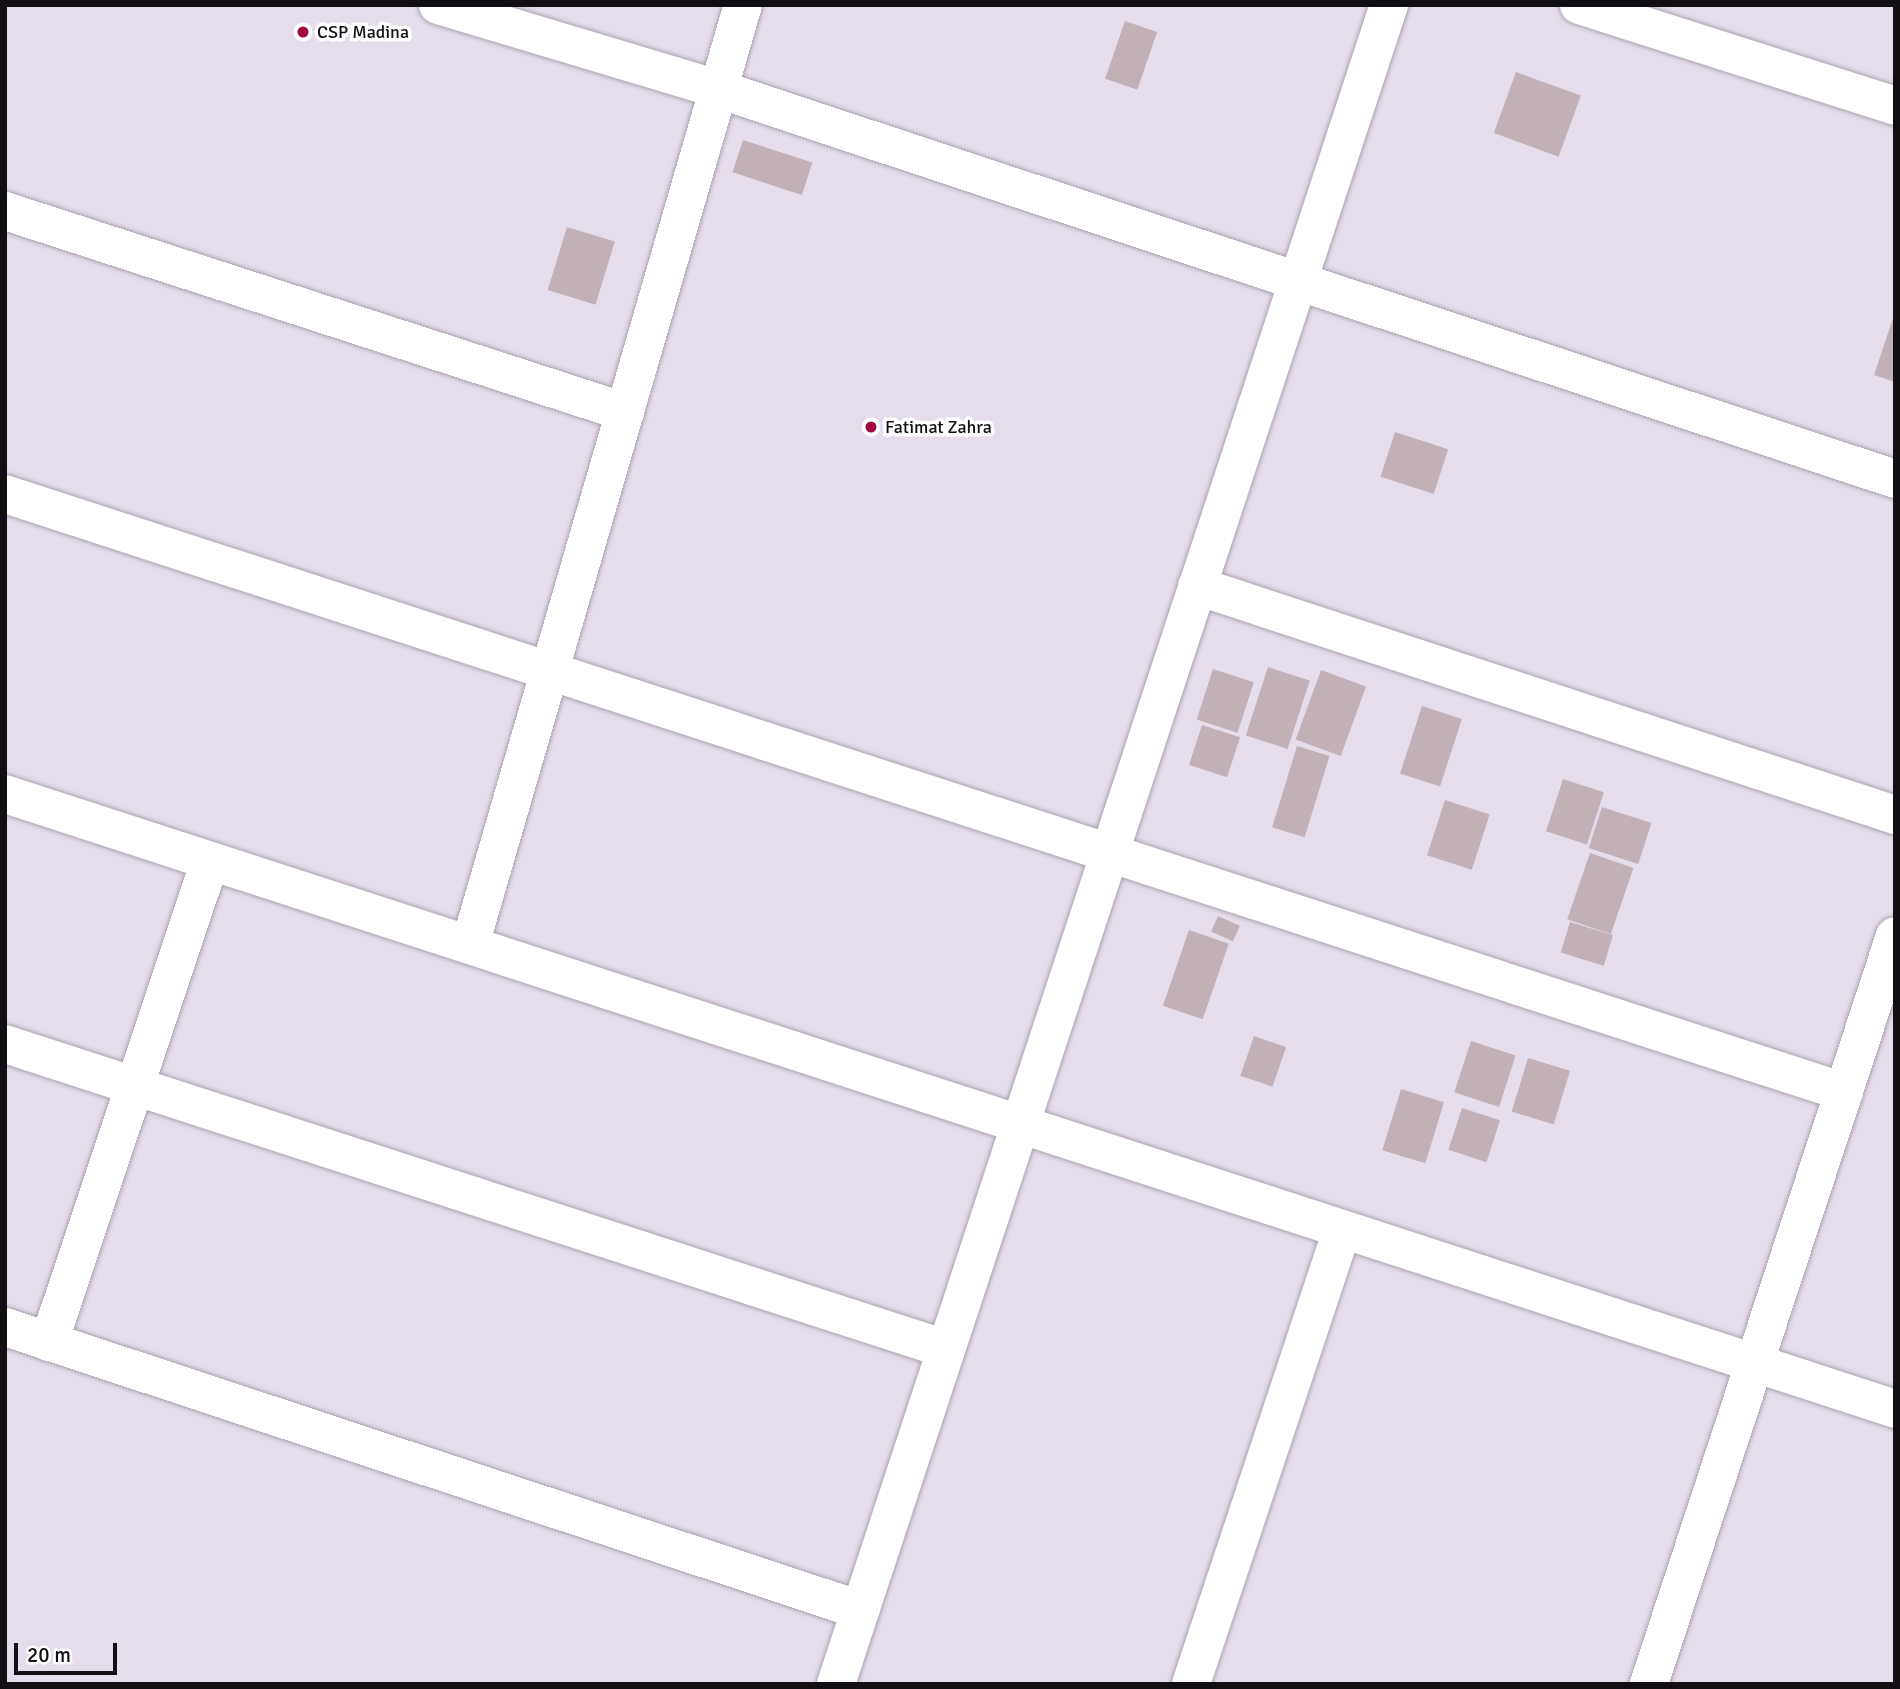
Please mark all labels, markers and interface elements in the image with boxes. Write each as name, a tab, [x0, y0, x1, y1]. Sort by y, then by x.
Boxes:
place label: CSP Madina	[317, 21, 409, 43]
marker: CSP Madina	[295, 24, 311, 40]
place label: Fatimat Zahra	[885, 416, 992, 438]
marker: Fatimat Zahra	[863, 419, 879, 435]
scale bar	[18, 1630, 121, 1674]
text: 20 m	[27, 1642, 71, 1668]

